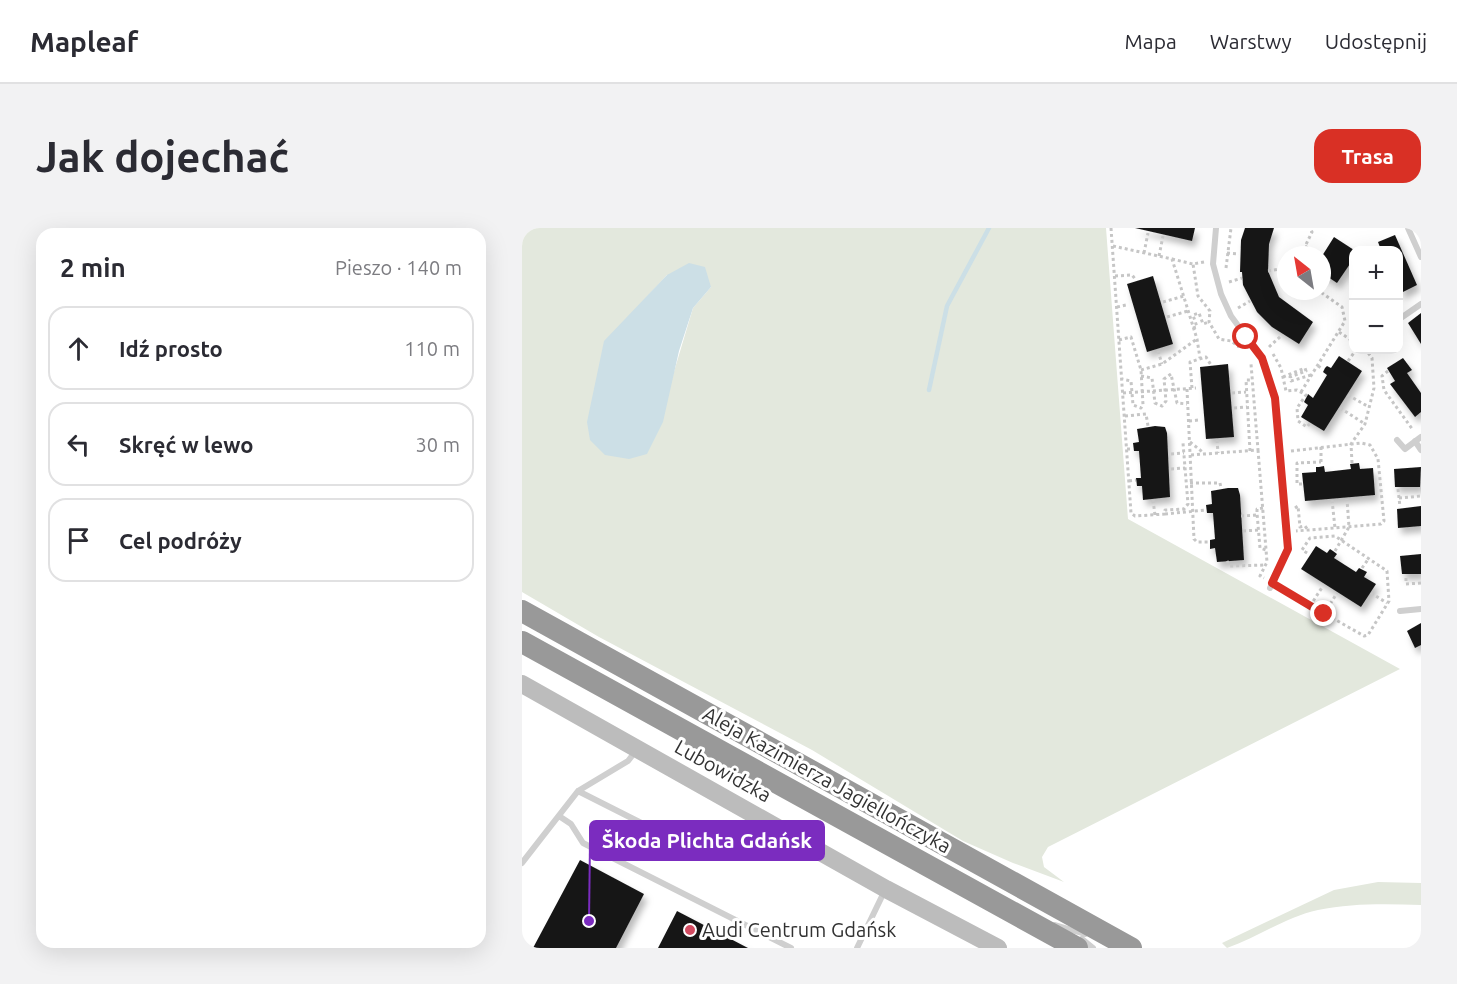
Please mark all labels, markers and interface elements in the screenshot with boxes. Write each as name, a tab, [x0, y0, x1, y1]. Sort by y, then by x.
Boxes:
text: Mapleaf	[30, 26, 138, 57]
text: Mapa	[1125, 29, 1177, 53]
text: Warstwy	[1210, 29, 1292, 53]
text: Udostępnij	[1325, 29, 1427, 53]
button: Trasa	[1314, 129, 1421, 183]
text: Jak dojechać	[36, 133, 289, 180]
north arrow	[1277, 246, 1331, 300]
map controls	[1349, 246, 1403, 354]
button: +	[1349, 246, 1403, 300]
text: 2 min	[60, 253, 126, 282]
text: Pieszo · 140 m	[335, 256, 462, 279]
button: −	[1349, 300, 1403, 354]
route start	[1232, 323, 1258, 349]
icon: ahead	[62, 332, 95, 365]
text: Idź prosto	[119, 336, 223, 361]
text: 110 m	[404, 337, 460, 360]
icon: left	[62, 428, 95, 461]
text: Skręć w lewo	[119, 432, 253, 457]
text: 30 m	[416, 433, 460, 456]
icon: arrive	[62, 524, 95, 557]
text: Cel podróży	[119, 528, 242, 553]
route end	[1310, 600, 1336, 626]
street label: Aleja Kazimierza Jagiellończyka	[699, 702, 955, 857]
street label: Lubowidzka	[671, 735, 775, 806]
callout: Škoda Plichta Gdańsk	[590, 821, 824, 860]
text: Škoda Plichta Gdańsk	[602, 828, 812, 852]
place label: Audi Centrum Gdańsk	[702, 918, 896, 941]
marker: Audi Centrum Gdańsk	[683, 923, 697, 937]

